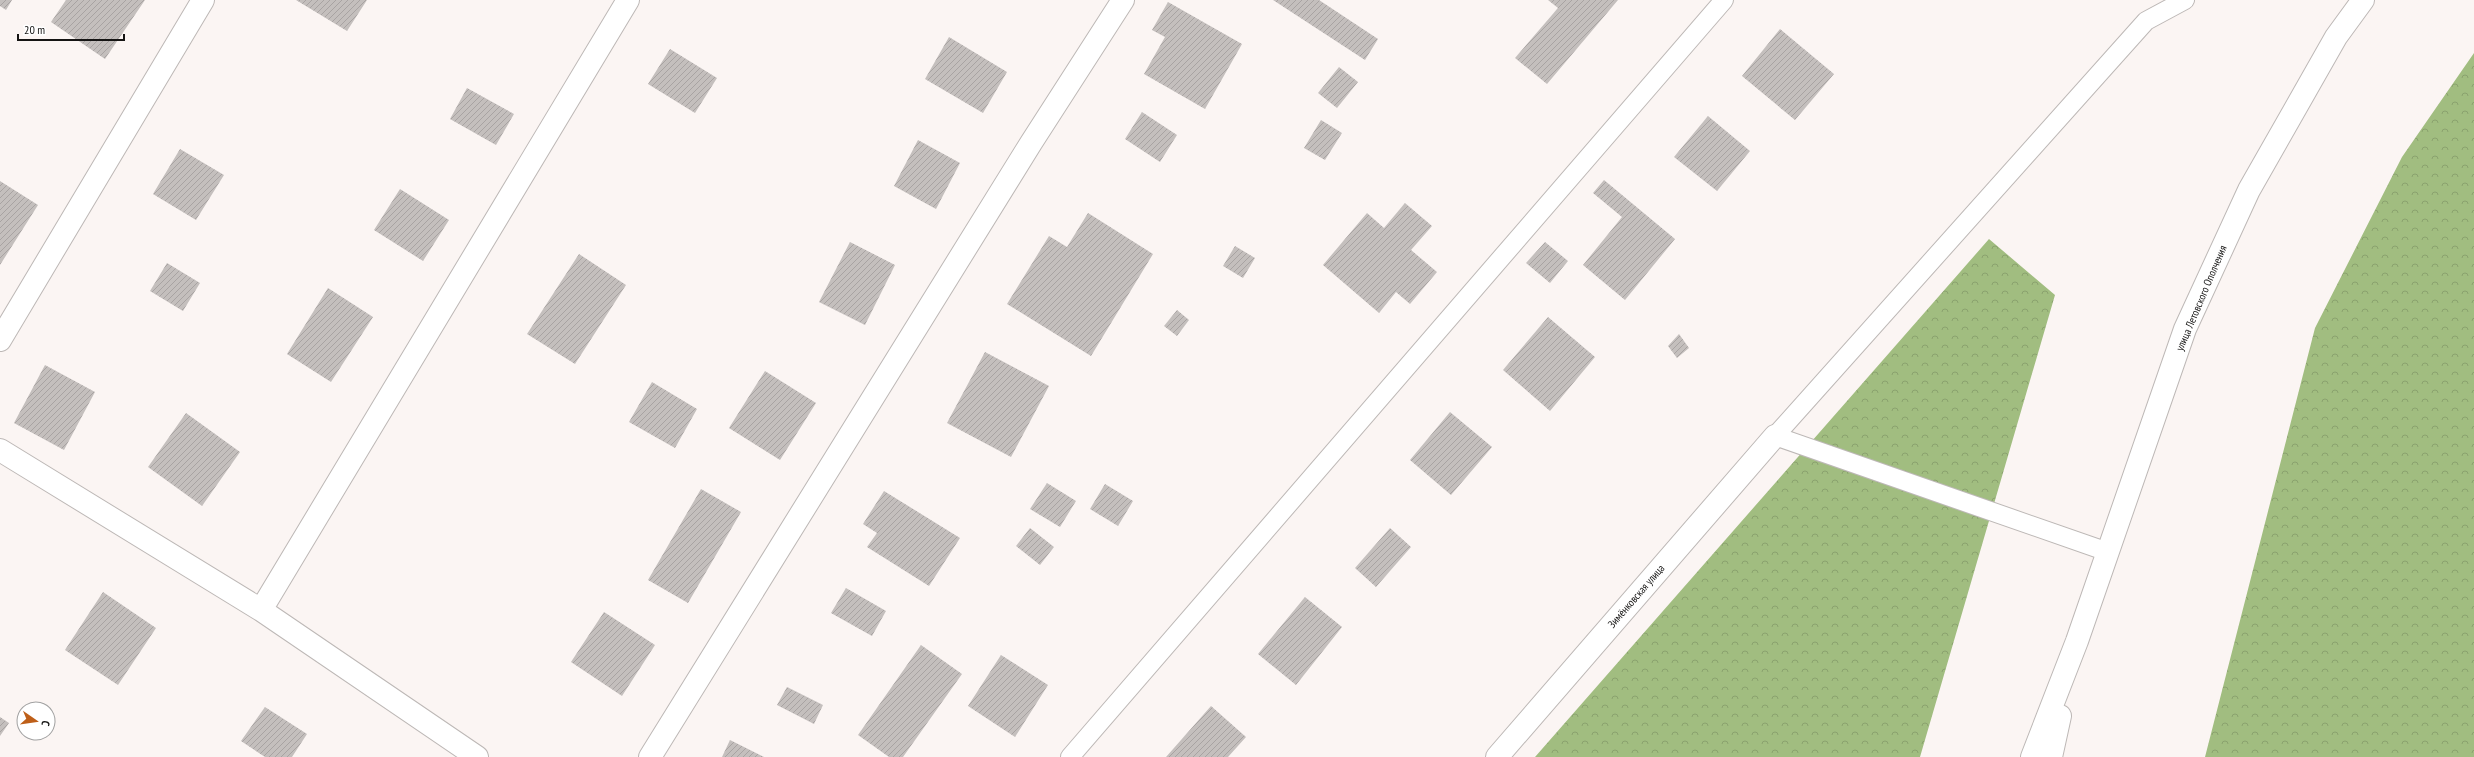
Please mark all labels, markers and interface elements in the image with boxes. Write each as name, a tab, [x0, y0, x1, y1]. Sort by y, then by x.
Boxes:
scale bar	[18, 16, 124, 42]
text: 20 m	[24, 22, 45, 37]
street label: улица Летовского Ополчения	[2172, 243, 2230, 353]
street label: Зимёнковская улица	[1605, 561, 1667, 631]
north arrow	[16, 701, 56, 741]
text: С	[38, 719, 53, 727]

